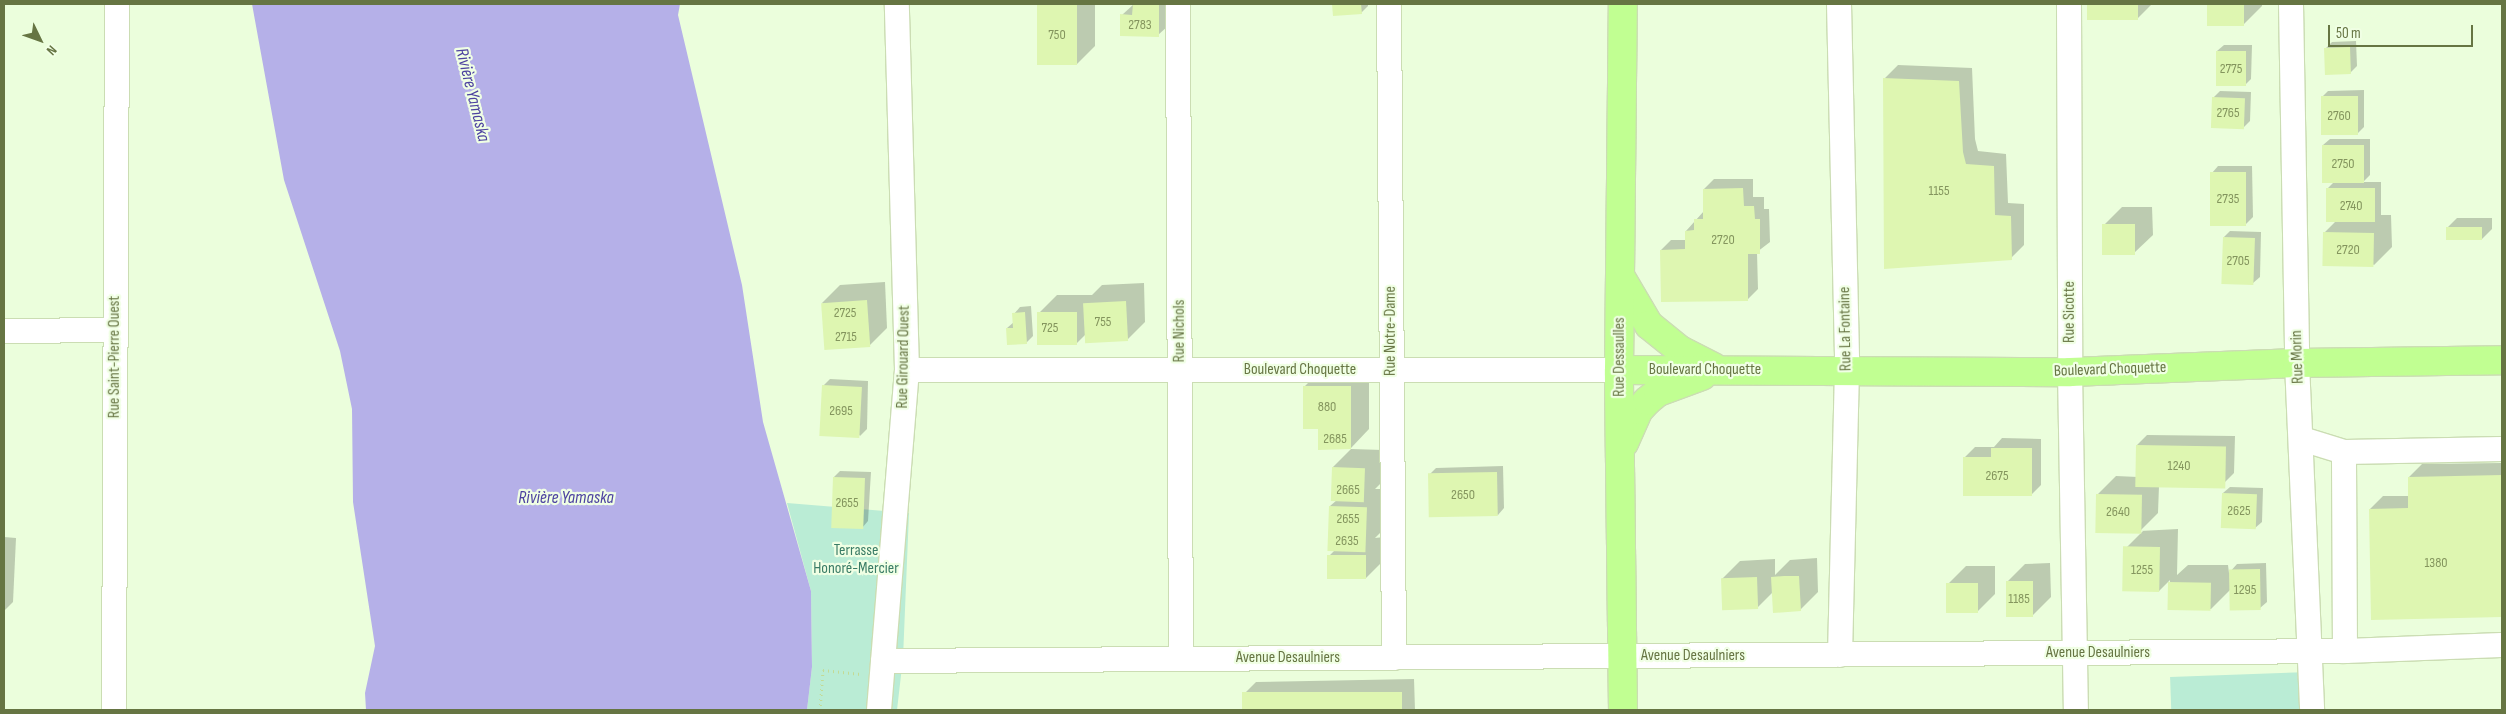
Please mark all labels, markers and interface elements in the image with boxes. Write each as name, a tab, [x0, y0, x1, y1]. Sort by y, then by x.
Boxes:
north arrow	[15, 15, 65, 65]
scale bar	[2331, 15, 2476, 47]
house number: 2783	[1128, 17, 1152, 33]
text: 50 m	[2336, 24, 2361, 43]
house number: 750	[1048, 27, 1066, 43]
text: N	[43, 42, 60, 59]
water label: Rivière Yamaska	[450, 46, 494, 144]
house number: 2775	[2220, 61, 2242, 77]
house number: 2765	[2216, 105, 2240, 121]
house number: 2760	[2327, 108, 2351, 124]
house number: 2750	[2331, 156, 2355, 172]
house number: 1155	[1928, 183, 1950, 199]
house number: 2735	[2217, 191, 2239, 207]
house number: 2740	[2340, 198, 2362, 214]
house number: 2720	[1711, 232, 1735, 248]
house number: 2720	[2336, 242, 2360, 258]
house number: 2705	[2226, 253, 2250, 269]
street label: Rue Sicotte	[2060, 281, 2080, 343]
street label: Rue Notre-Dame	[1381, 286, 1401, 376]
street label: Rue La Fontaine	[1836, 287, 1856, 371]
street label: Rue Saint-Pierre Ouest	[105, 296, 125, 418]
street label: Rue Nichols	[1170, 300, 1190, 362]
house number: 2725	[834, 305, 856, 321]
street label: Rue Girouard Ouest	[894, 305, 914, 409]
house number: 755	[1095, 314, 1111, 330]
street label: Rue Dessaulles	[1610, 317, 1630, 397]
house number: 725	[1042, 320, 1058, 336]
house number: 2715	[835, 329, 857, 345]
street label: Rue Morin	[2287, 330, 2309, 384]
street label: Boulevard Choquette	[2053, 358, 2167, 382]
street label: Boulevard Choquette	[1244, 360, 1356, 380]
street label: Boulevard Choquette	[1649, 360, 1761, 380]
house number: 880	[1318, 399, 1336, 415]
house number: 2695	[829, 403, 853, 419]
house number: 2685	[1323, 431, 1347, 447]
house number: 1240	[2168, 458, 2190, 474]
house number: 2675	[1985, 468, 2009, 484]
house number: 2665	[1336, 482, 1360, 498]
water label: Rivière Yamaska	[518, 487, 614, 509]
house number: 2650	[1451, 487, 1475, 503]
house number: 2655	[835, 495, 859, 511]
house number: 2625	[2227, 503, 2251, 519]
house number: 2640	[2106, 504, 2130, 520]
house number: 2655	[1336, 511, 1360, 527]
house number: 2635	[1335, 533, 1359, 549]
park label: Terrasse Honoré-Mercier	[813, 541, 899, 579]
house number: 1380	[2424, 555, 2448, 571]
house number: 1255	[2131, 562, 2153, 578]
house number: 1295	[2234, 582, 2256, 598]
house number: 1185	[2008, 591, 2030, 607]
street label: Avenue Desaulniers	[2046, 643, 2150, 663]
street label: Avenue Desaulniers	[1641, 646, 1745, 666]
street label: Avenue Desaulniers	[1236, 648, 1340, 668]

